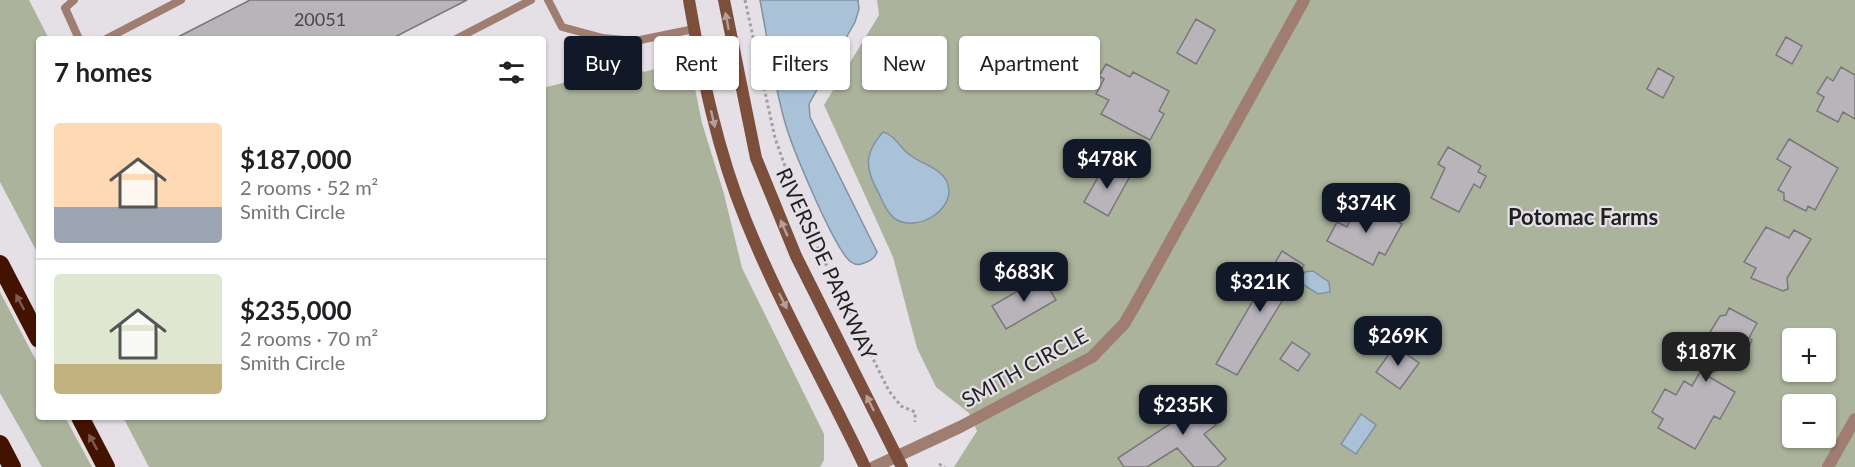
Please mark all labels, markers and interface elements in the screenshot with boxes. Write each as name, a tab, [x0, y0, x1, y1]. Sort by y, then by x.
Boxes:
house number: 20051	[294, 8, 346, 30]
one-way arrow	[722, 11, 731, 30]
chip: Buy	[564, 36, 642, 90]
chip: Rent	[654, 36, 739, 90]
chip: Filters	[751, 36, 850, 90]
chip: New	[862, 36, 947, 90]
chip: Apartment	[959, 36, 1100, 90]
text: 7 homes	[54, 56, 152, 88]
icon: filters	[495, 56, 528, 89]
one-way arrow	[709, 110, 719, 128]
pin: $478K	[1065, 139, 1149, 190]
text: $187,000	[240, 143, 352, 175]
text: $478K	[1077, 146, 1137, 170]
icon: home	[102, 147, 174, 219]
street label: RIVERSIDE PARKWAY	[772, 163, 883, 364]
text: 2 rooms · 52 m²	[240, 175, 378, 199]
pin: $374K	[1324, 183, 1408, 234]
text: $374K	[1336, 190, 1396, 214]
text: Smith Circle	[240, 199, 345, 223]
district label: Potomac Farms	[1508, 203, 1658, 230]
one-way arrow	[779, 219, 789, 237]
pin: $683K	[982, 252, 1066, 303]
text: $683K	[994, 259, 1054, 283]
pin: $321K	[1218, 262, 1302, 313]
text: $321K	[1230, 269, 1290, 293]
one-way arrow	[778, 292, 788, 309]
one-way arrow	[15, 293, 24, 310]
text: $235,000	[240, 294, 352, 326]
icon: home	[102, 298, 174, 370]
pin: $269K	[1356, 316, 1440, 367]
street label: SMITH CIRCLE	[957, 322, 1092, 412]
text: $269K	[1368, 323, 1428, 347]
text: 2 rooms · 70 m²	[240, 326, 378, 350]
map controls	[1782, 328, 1836, 448]
button: +	[1782, 328, 1836, 382]
pin: $187K	[1664, 332, 1748, 383]
text: $187K	[1676, 339, 1736, 363]
text: Smith Circle	[240, 350, 345, 374]
pin: $235K	[1141, 385, 1225, 436]
text: $235K	[1153, 392, 1213, 416]
button: −	[1782, 394, 1836, 448]
one-way arrow	[866, 395, 875, 412]
one-way arrow	[88, 433, 98, 450]

